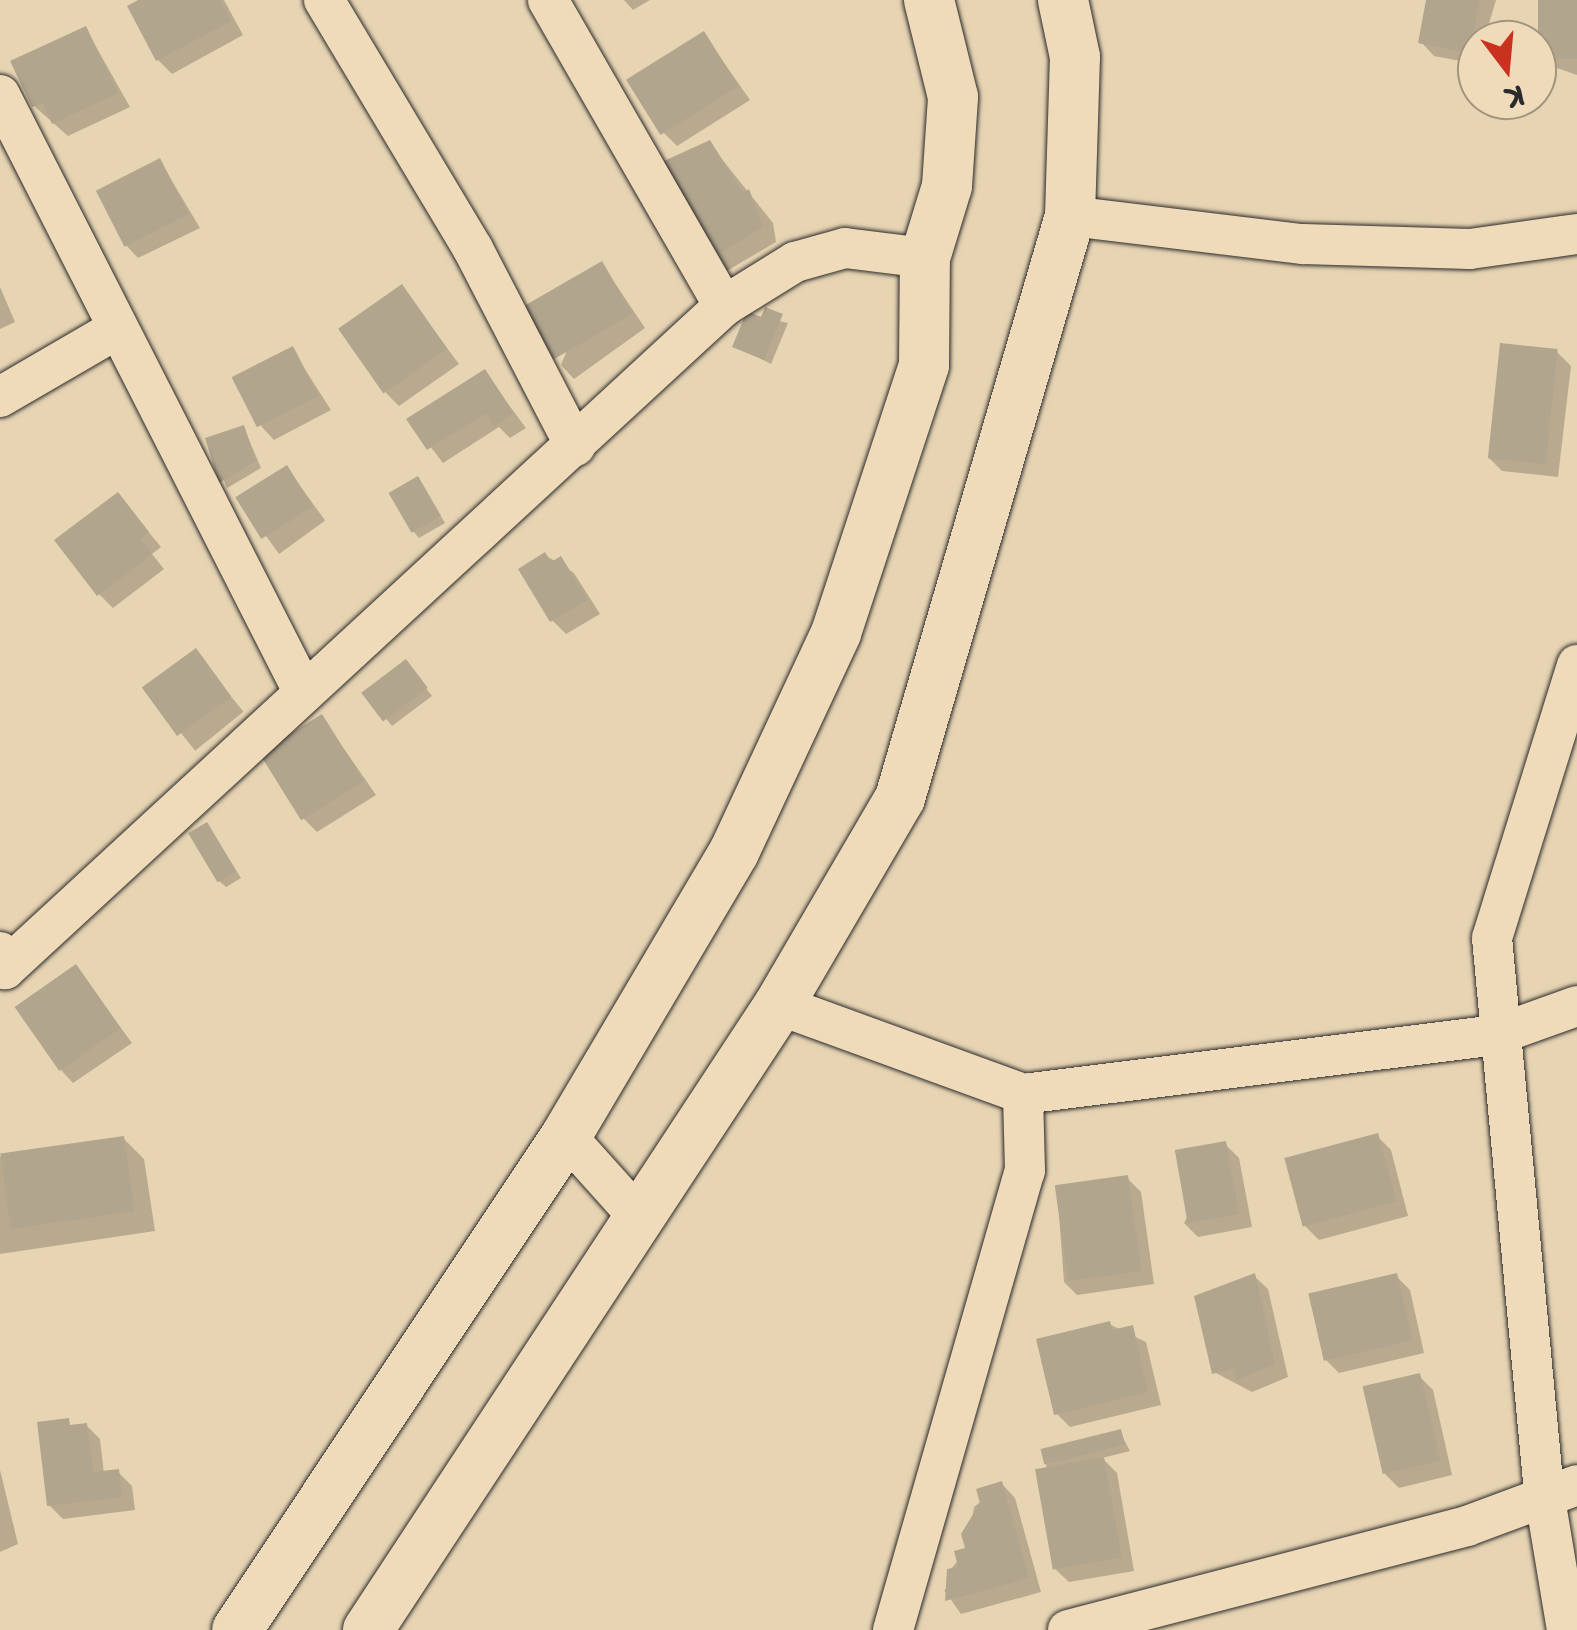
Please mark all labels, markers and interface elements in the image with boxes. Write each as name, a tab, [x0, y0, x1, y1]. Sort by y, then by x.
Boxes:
north arrow	[1457, 20, 1557, 120]
text: K	[1500, 76, 1529, 118]

